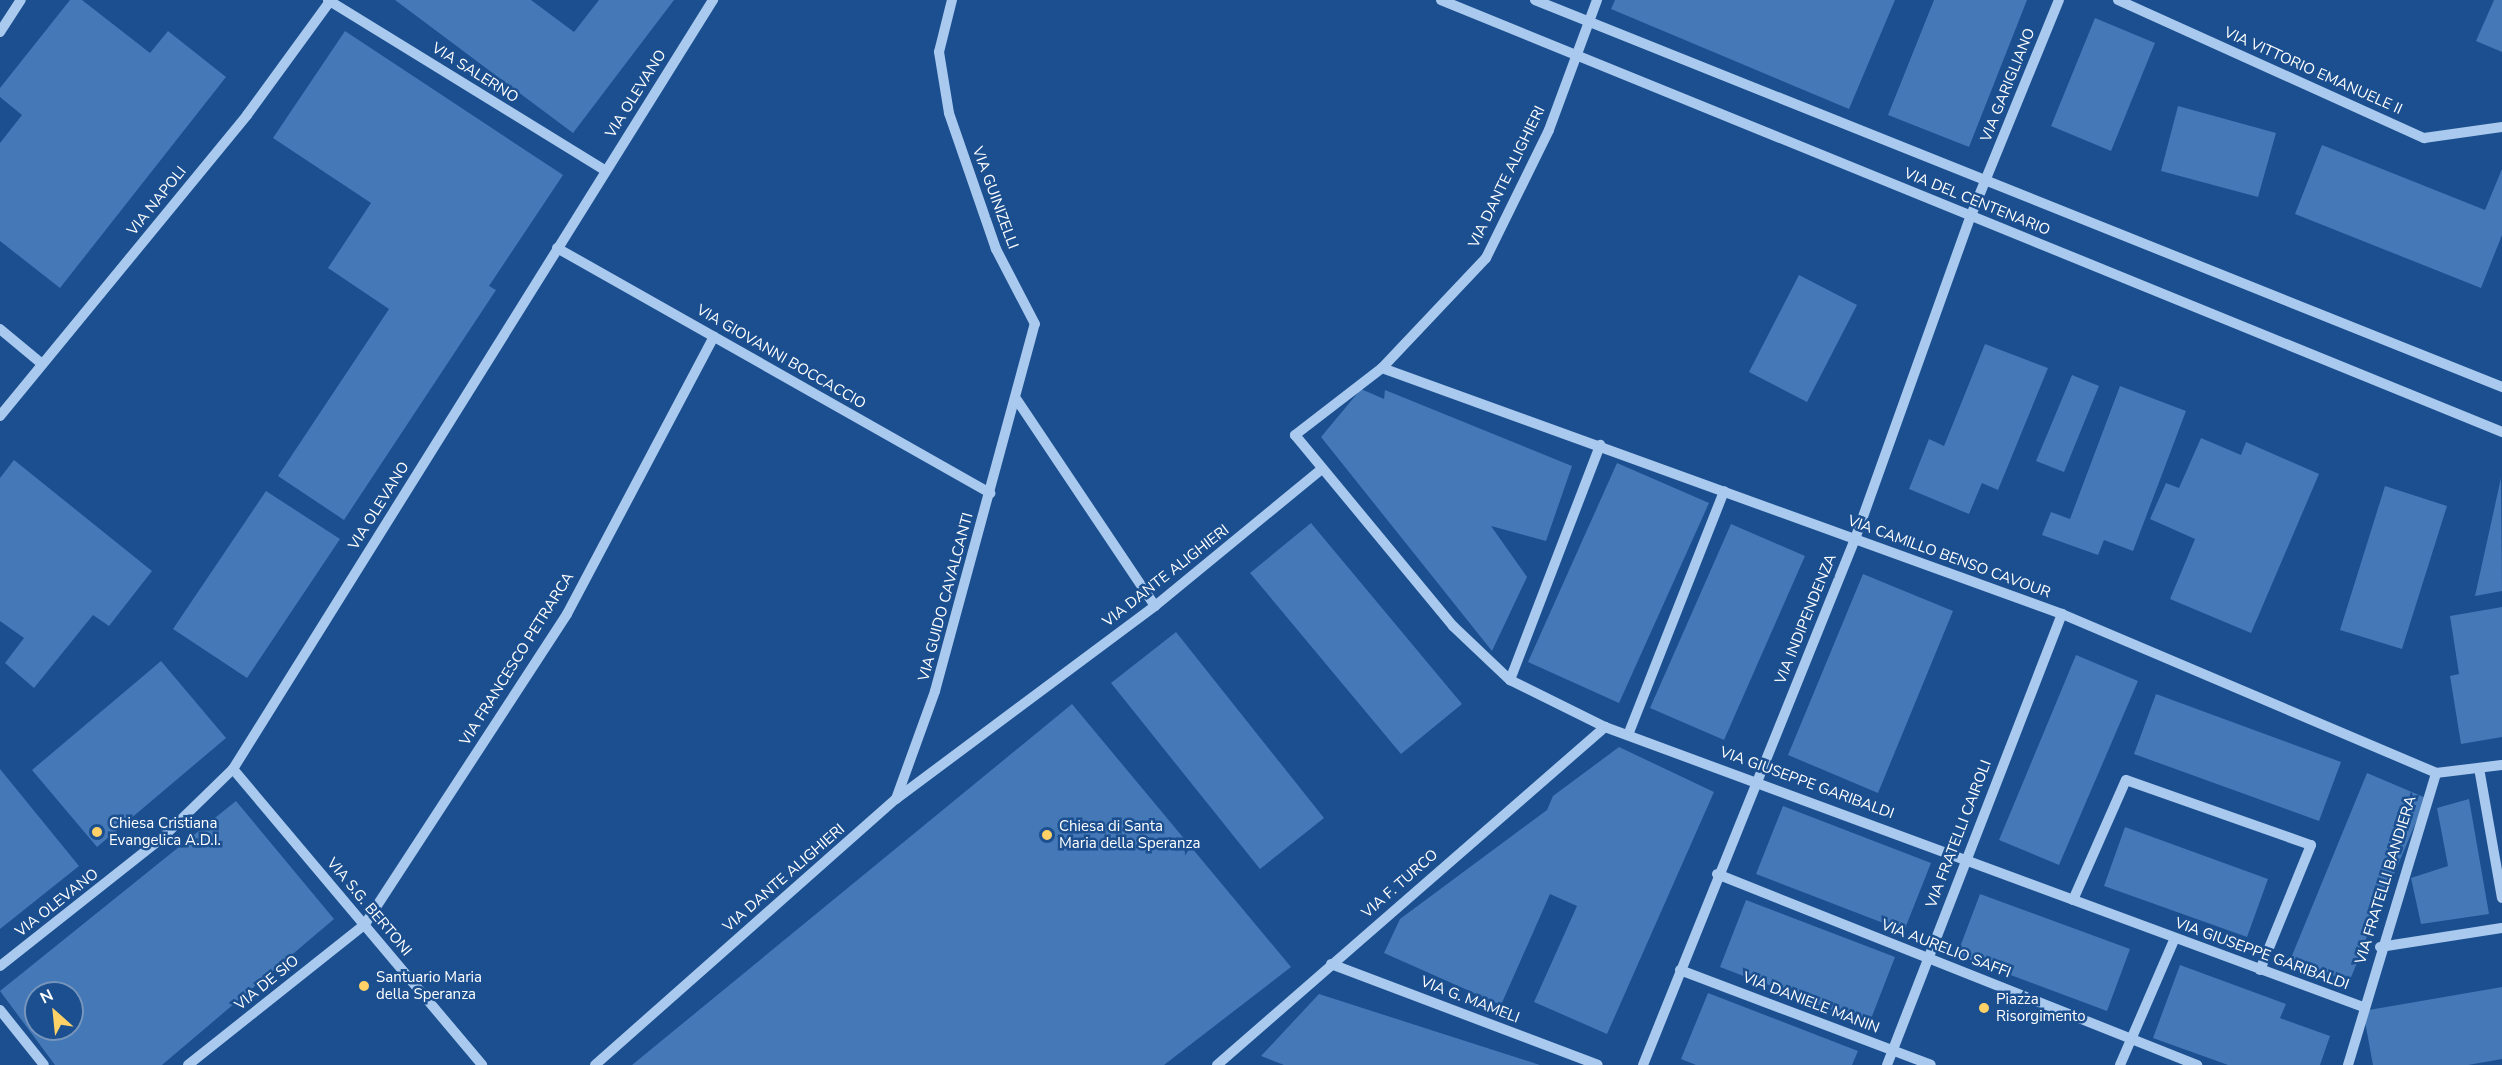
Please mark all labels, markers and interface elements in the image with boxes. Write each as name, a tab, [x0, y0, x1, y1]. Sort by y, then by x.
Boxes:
street label: VIA VITTORIO EMANUELE II	[2221, 23, 2405, 119]
street label: VIA GARIGLIANO	[1977, 25, 2039, 145]
street label: VIA SALERNO	[428, 39, 522, 107]
street label: VIA OLEVANO	[602, 47, 670, 141]
street label: VIA DANTE ALIGHIERI	[1465, 103, 1549, 251]
street label: VIA GUINIZELLI	[968, 145, 1022, 251]
street label: VIA NAPOLI	[124, 163, 190, 239]
street label: VIA DEL CENTENARIO	[1901, 164, 2053, 240]
street label: VIA GIOVANNI BOCCACCIO	[693, 301, 869, 413]
street label: VIA OLEVANO	[345, 459, 413, 553]
street label: VIA GUIDO CAVALCANTI	[915, 511, 977, 683]
street label: VIA CAMILLO BENSO CAVOUR	[1845, 512, 2053, 602]
street label: VIA DANTE ALIGHIERI	[1099, 521, 1233, 631]
street label: VIA INDIPENDENZA	[1772, 551, 1840, 687]
street label: VIA FRANCESCO PETRARCA	[456, 569, 578, 749]
street label: VIA GIUSEPPE GARIBALDI	[1717, 743, 1897, 823]
street label: VIA FRATELLI CAIROLI	[1923, 758, 1995, 910]
street label: VIA FRATELLI BANDIERA	[2352, 794, 2420, 966]
place label: Chiesa Cristiana Evangelica A.D.I.	[109, 814, 221, 849]
place label: Chiesa di Santa Maria della Speranza	[1059, 817, 1200, 852]
street label: VIA DANTE ALIGHIERI	[720, 820, 848, 936]
marker: Chiesa Cristiana Evangelica A.D.I.	[90, 825, 104, 839]
marker: Chiesa di Santa Maria della Speranza	[1040, 828, 1054, 842]
street label: VIA F. TURCO	[1358, 846, 1442, 922]
street label: VIA S.G. BERTONI	[323, 854, 415, 960]
street label: VIA OLEVANO	[12, 865, 102, 941]
street label: VIA GIUSEPPE GARIBALDI	[2172, 914, 2352, 994]
street label: VIA AURELIO SAFFI	[1879, 916, 2013, 982]
street label: VIA DE SIO	[231, 952, 303, 1014]
place label: Santuario Maria della Speranza	[376, 968, 482, 1003]
street label: VIA DANIELE MANIN	[1740, 969, 1882, 1037]
street label: VIA G. MAMELI	[1418, 973, 1522, 1027]
marker: Santuario Maria della Speranza	[357, 979, 371, 993]
north arrow	[24, 981, 84, 1041]
text: N	[36, 984, 57, 1009]
place label: Piazza Risorgimento	[1996, 990, 2085, 1025]
marker: Piazza Risorgimento	[1977, 1001, 1991, 1015]

